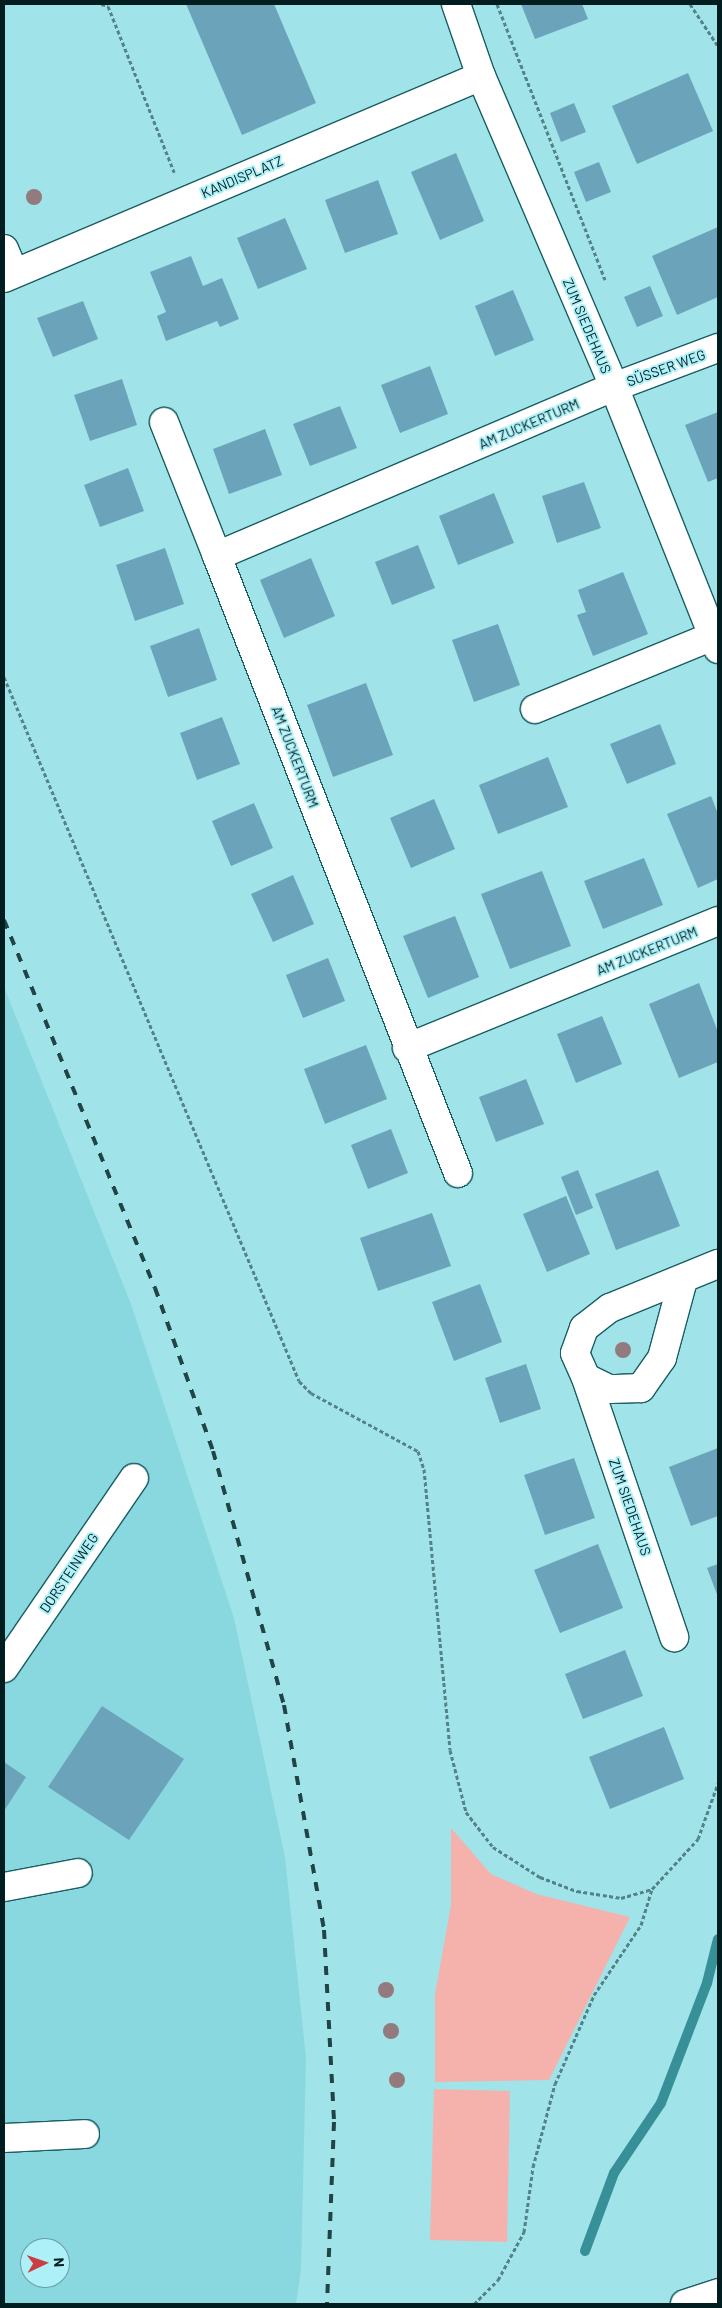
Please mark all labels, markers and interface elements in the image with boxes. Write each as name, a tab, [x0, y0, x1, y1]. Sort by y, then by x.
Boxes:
street label: KANDISPLATZ	[199, 152, 285, 202]
street label: ZUM SIEDEHAUS	[559, 276, 615, 376]
street label: SÜSSER WEG	[624, 346, 708, 390]
street label: AM ZUCKERTURM	[476, 395, 582, 453]
street label: AM ZUCKERTURM	[268, 704, 322, 810]
street label: AM ZUCKERTURM	[594, 923, 700, 979]
street label: ZUM SIEDEHAUS	[605, 1456, 655, 1558]
street label: DORSTEINWEG	[36, 1530, 102, 1616]
north arrow	[20, 2238, 70, 2288]
text: N	[51, 2257, 68, 2267]

